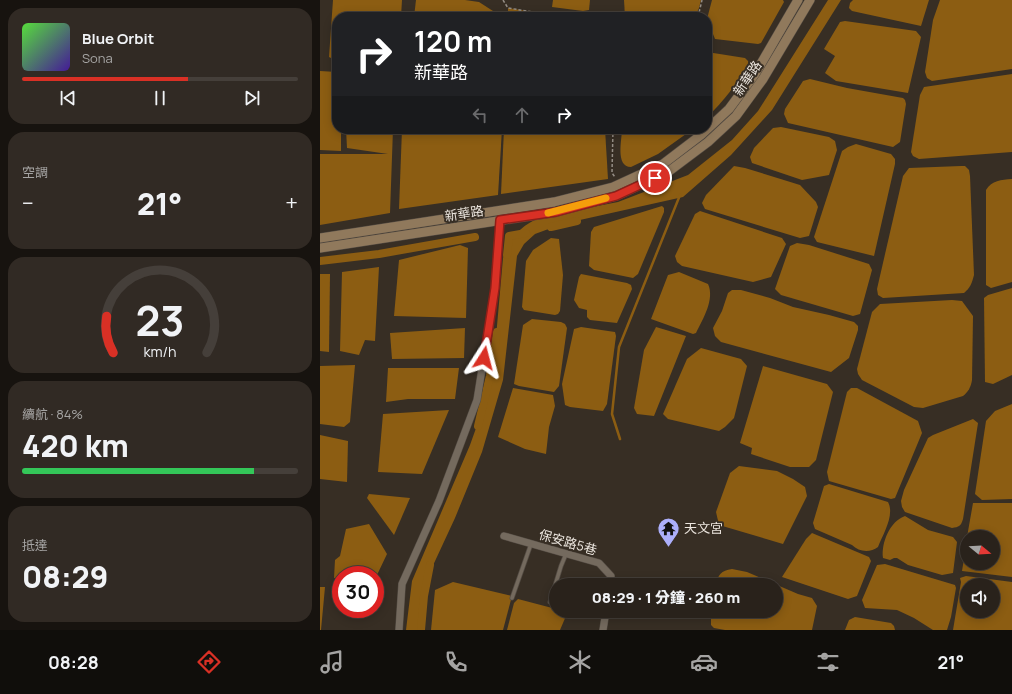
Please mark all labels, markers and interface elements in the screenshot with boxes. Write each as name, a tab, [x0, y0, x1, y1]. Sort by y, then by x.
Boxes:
text: 120 m	[414, 22, 492, 60]
text: Blue Orbit	[82, 28, 154, 49]
icon: right	[348, 28, 400, 80]
text: Sona	[82, 49, 113, 67]
street label: 新華路	[729, 57, 765, 99]
text: 新華路	[414, 60, 468, 84]
icon: previous	[57, 87, 79, 109]
icon: pause	[149, 87, 171, 109]
icon: next	[241, 87, 263, 109]
icon: left	[469, 104, 491, 126]
icon: ahead	[511, 104, 533, 126]
icon: right	[553, 104, 575, 126]
pin	[638, 161, 672, 195]
text: 空調	[22, 163, 48, 181]
icon: arrive	[644, 167, 666, 189]
text: 21°	[137, 183, 182, 224]
text: −	[22, 188, 34, 218]
text: +	[285, 188, 298, 218]
street label: 新華路	[443, 201, 485, 225]
text: 23	[136, 292, 184, 348]
position arrow	[463, 337, 505, 379]
text: km/h	[143, 342, 177, 361]
text: 續航 · 84%	[22, 405, 83, 423]
text: 420 km	[22, 425, 129, 466]
temple icon: 天文宮	[656, 515, 682, 548]
place label: 天文宮	[684, 519, 723, 537]
street label: 保安路5巷	[537, 525, 599, 559]
north arrow	[960, 530, 1000, 570]
map controls	[960, 530, 1000, 618]
text: 抵達	[22, 536, 48, 554]
text: 08:29	[22, 556, 108, 597]
speed limit sign: 30	[332, 566, 384, 618]
button: sound	[960, 578, 1000, 618]
text: 08:29 · 1 分鐘 · 260 m	[592, 587, 740, 608]
icon: directions	[195, 648, 223, 676]
icon: music	[318, 648, 346, 676]
icon: phone	[442, 648, 470, 676]
icon: climate	[566, 648, 594, 676]
icon: car	[690, 648, 718, 676]
icon: filters	[814, 648, 842, 676]
text: 08:28	[48, 650, 99, 674]
text: 21°	[937, 650, 964, 674]

